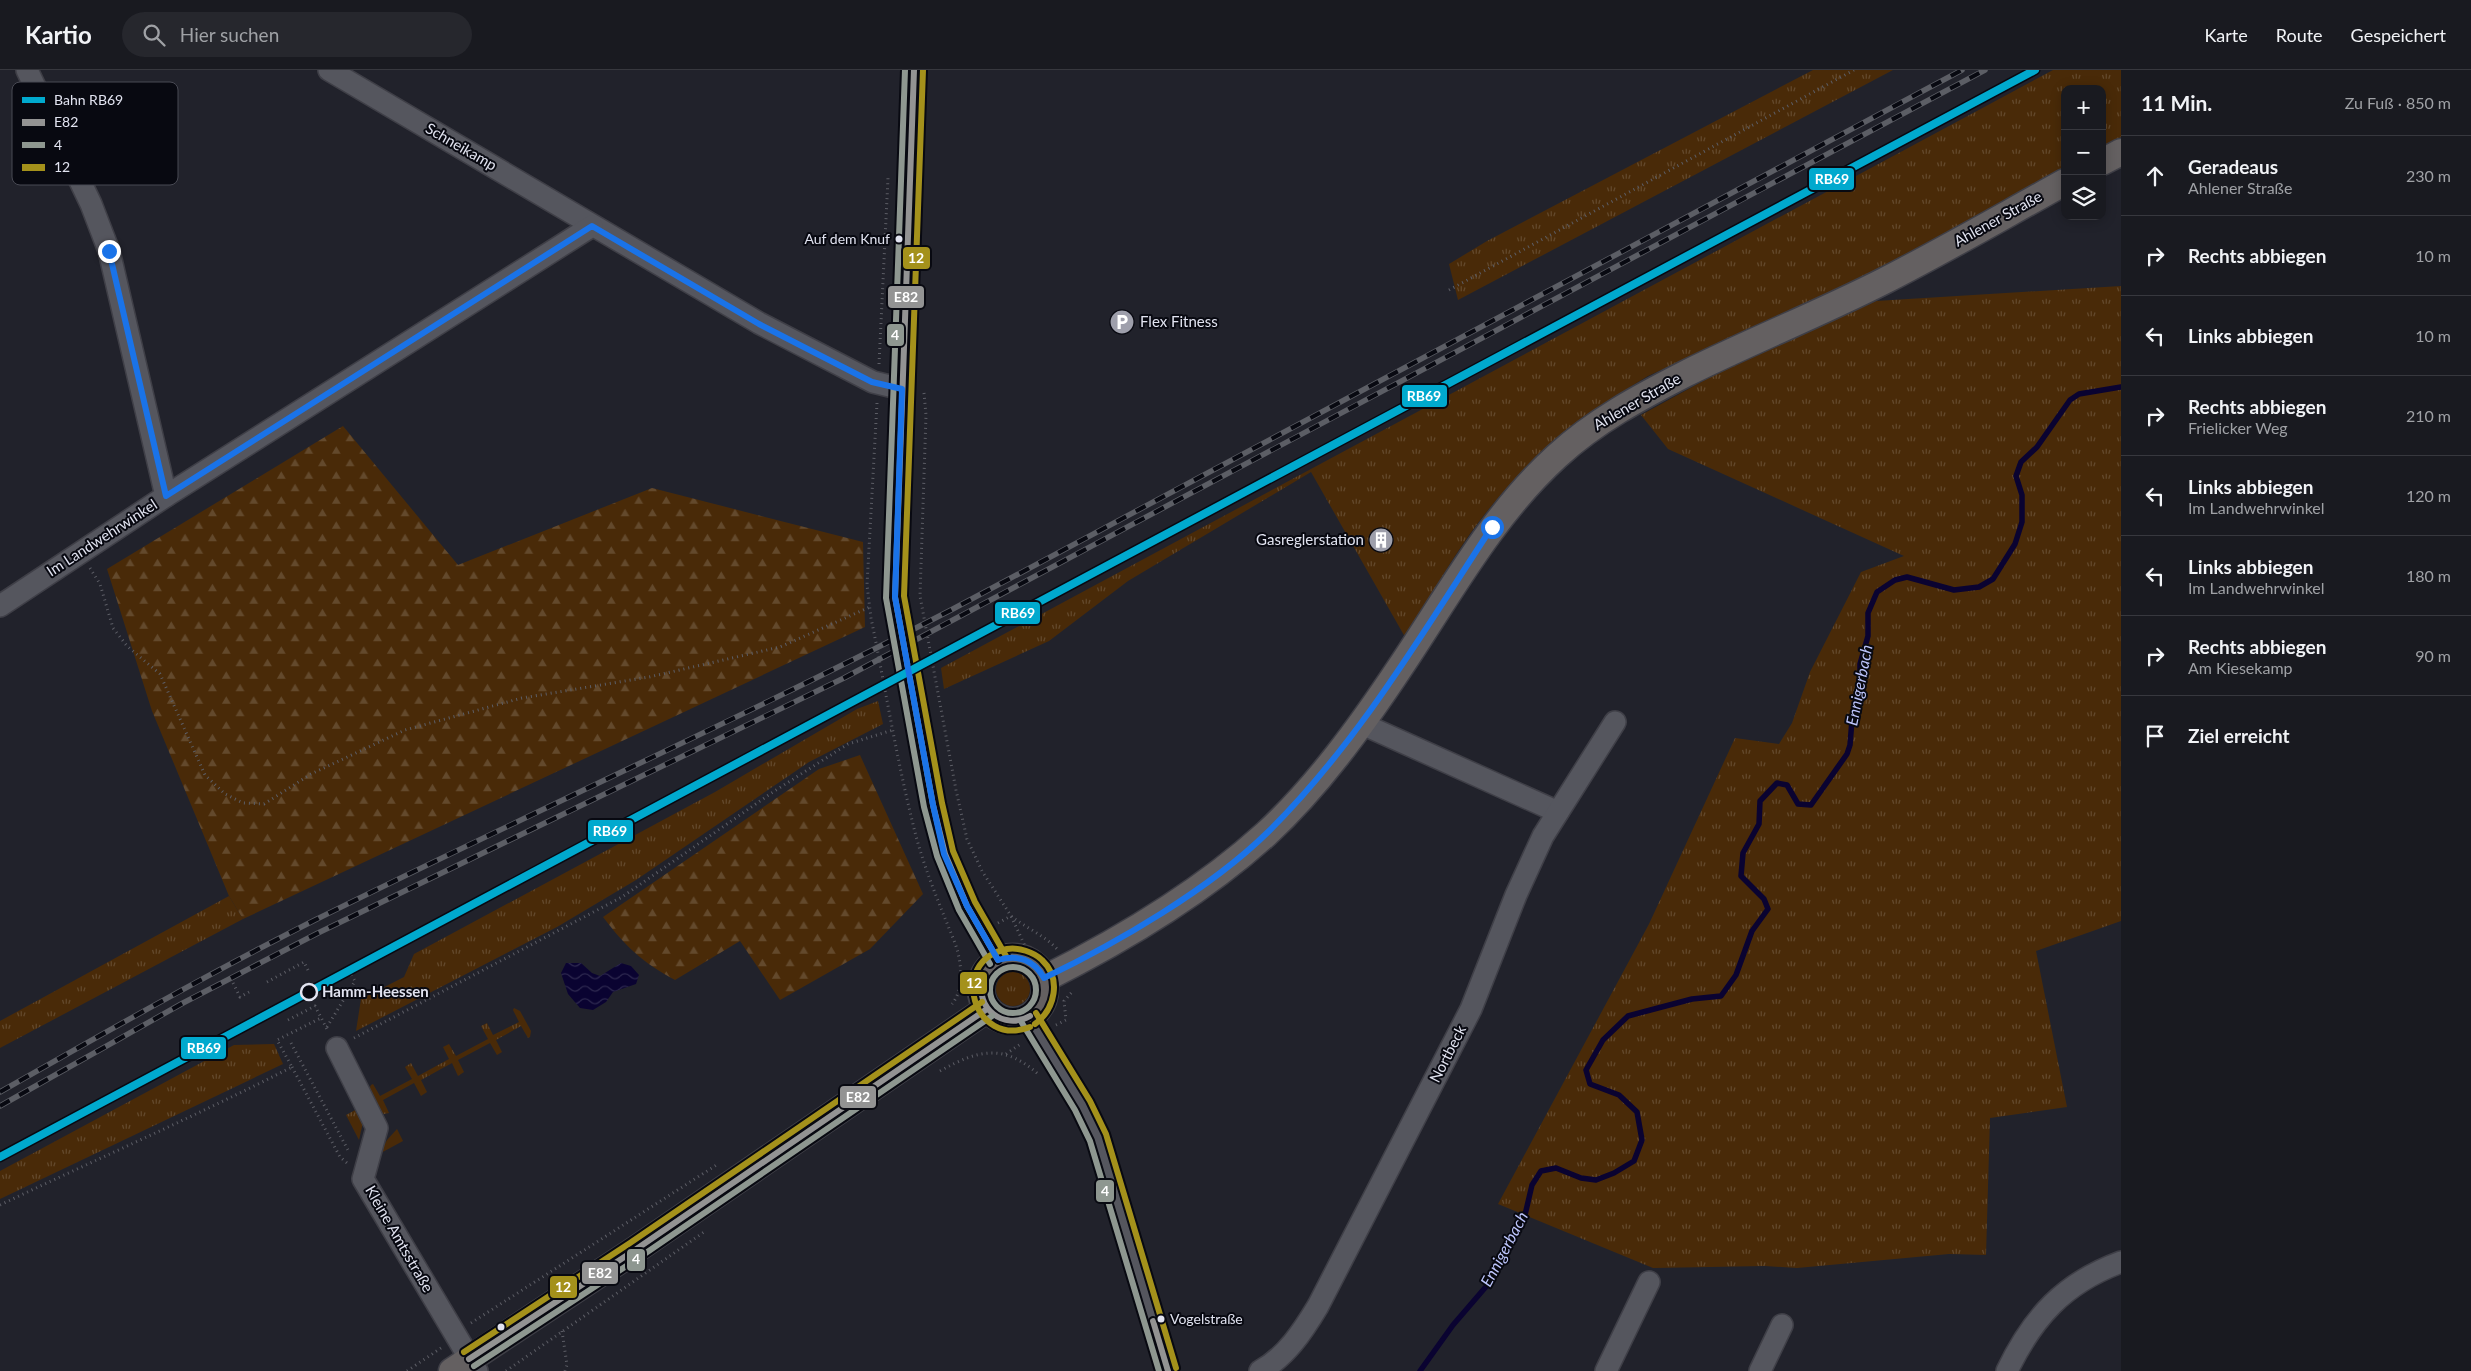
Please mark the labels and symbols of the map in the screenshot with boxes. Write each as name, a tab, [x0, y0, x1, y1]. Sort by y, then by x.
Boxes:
legend	[12, 82, 178, 185]
text: Bahn RB69	[54, 91, 123, 108]
text: E82	[54, 113, 78, 130]
street label: Schneikamp	[423, 119, 500, 174]
text: 4	[54, 136, 62, 153]
text: 12	[54, 158, 70, 175]
line badge: RB69	[1808, 167, 1855, 191]
text: RB69	[1815, 170, 1849, 187]
street label: Ahlener Straße	[1950, 187, 2045, 250]
place label: Auf dem Knuf	[805, 230, 890, 247]
marker: Auf dem Knuf	[894, 234, 904, 244]
route end	[98, 240, 121, 263]
line badge: 12	[902, 246, 931, 270]
text: 12	[908, 249, 924, 266]
line badge: E82	[887, 285, 925, 309]
text: E82	[894, 288, 918, 305]
parking icon: Flex Fitness	[1109, 309, 1135, 335]
place label: Flex Fitness	[1140, 312, 1218, 330]
line badge: 4	[886, 323, 905, 347]
text: 4	[891, 326, 899, 343]
street label: Ahlener Straße	[1590, 369, 1683, 433]
line badge: RB69	[1401, 384, 1448, 408]
text: RB69	[1407, 387, 1441, 404]
street label: Im Landwehrwinkel	[43, 495, 160, 580]
route start	[1481, 516, 1504, 539]
building icon: Gasreglerstation	[1368, 527, 1394, 553]
place label: Gasreglerstation	[1256, 530, 1364, 548]
line badge: RB69	[994, 601, 1041, 625]
text: RB69	[1001, 604, 1035, 621]
water label: Ennigerbach	[1841, 643, 1876, 727]
line badge: RB69	[587, 819, 634, 843]
text: RB69	[593, 822, 627, 839]
line badge: 12	[959, 971, 988, 995]
text: 12	[966, 974, 982, 991]
place label: Hamm-Heessen	[322, 982, 429, 1000]
marker: Hamm-Heessen	[300, 983, 318, 1001]
street label: Nortbeck	[1425, 1022, 1469, 1085]
line badge: RB69	[180, 1036, 227, 1060]
text: RB69	[187, 1039, 221, 1056]
line badge: E82	[839, 1085, 877, 1109]
text: E82	[846, 1088, 870, 1105]
line badge: 4	[1095, 1179, 1115, 1203]
street label: Kleine Amtsstraße	[362, 1182, 438, 1295]
text: 4	[1101, 1182, 1109, 1199]
water label: Ennigerbach	[1476, 1208, 1531, 1289]
line badge: 4	[626, 1248, 646, 1272]
text: 4	[632, 1250, 640, 1267]
line badge: E82	[581, 1261, 619, 1285]
text: E82	[588, 1264, 612, 1281]
line badge: 12	[549, 1275, 578, 1299]
text: 12	[555, 1278, 571, 1295]
place label: Vogelstraße	[1170, 1310, 1243, 1327]
marker: Vogelstraße	[1156, 1314, 1166, 1324]
unlabelled marker	[496, 1322, 506, 1332]

